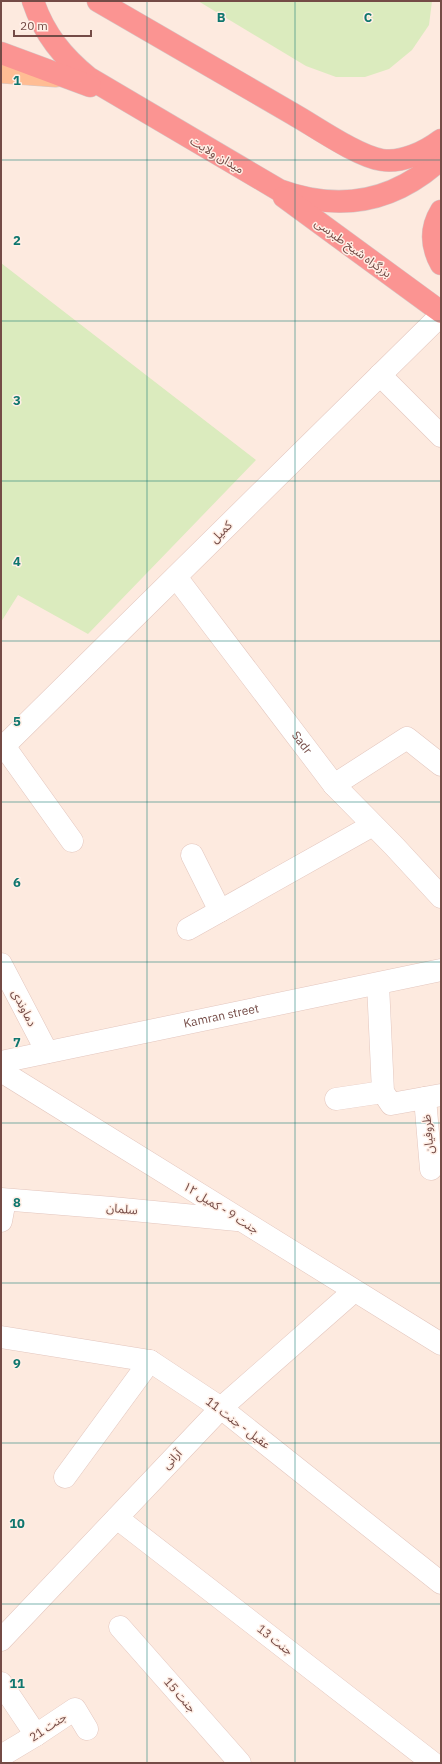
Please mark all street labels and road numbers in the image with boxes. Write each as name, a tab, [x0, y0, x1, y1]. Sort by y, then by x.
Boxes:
street label: میدان ولایت	[188, 133, 247, 177]
street label: بزرگراه شیخ طبرسی	[311, 215, 395, 282]
street label: کمیل	[206, 517, 236, 546]
street label: Sadr	[289, 728, 316, 757]
street label: دماوندی	[9, 987, 40, 1029]
street label: Kamran street	[182, 1000, 260, 1031]
street label: ظروفیان	[418, 1114, 437, 1155]
street label: جنت 9 - کمیل ۱۲	[181, 1178, 262, 1237]
street label: سلمان	[106, 1200, 138, 1217]
street label: عقیل - جنت 11	[203, 1393, 274, 1452]
street label: آرانی	[159, 1445, 185, 1472]
street label: جنت 13	[254, 1621, 296, 1658]
street label: جنت 15	[161, 1674, 200, 1715]
street label: جنت 21	[26, 1709, 69, 1744]

